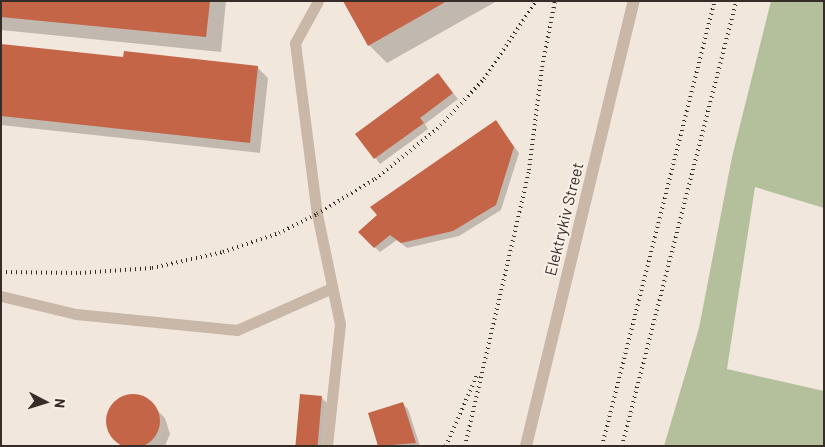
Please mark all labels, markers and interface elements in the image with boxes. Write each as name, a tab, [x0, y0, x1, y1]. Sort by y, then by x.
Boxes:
street label: Elektrykiv Street	[541, 160, 587, 278]
north arrow	[20, 377, 70, 427]
text: N	[52, 398, 69, 409]

